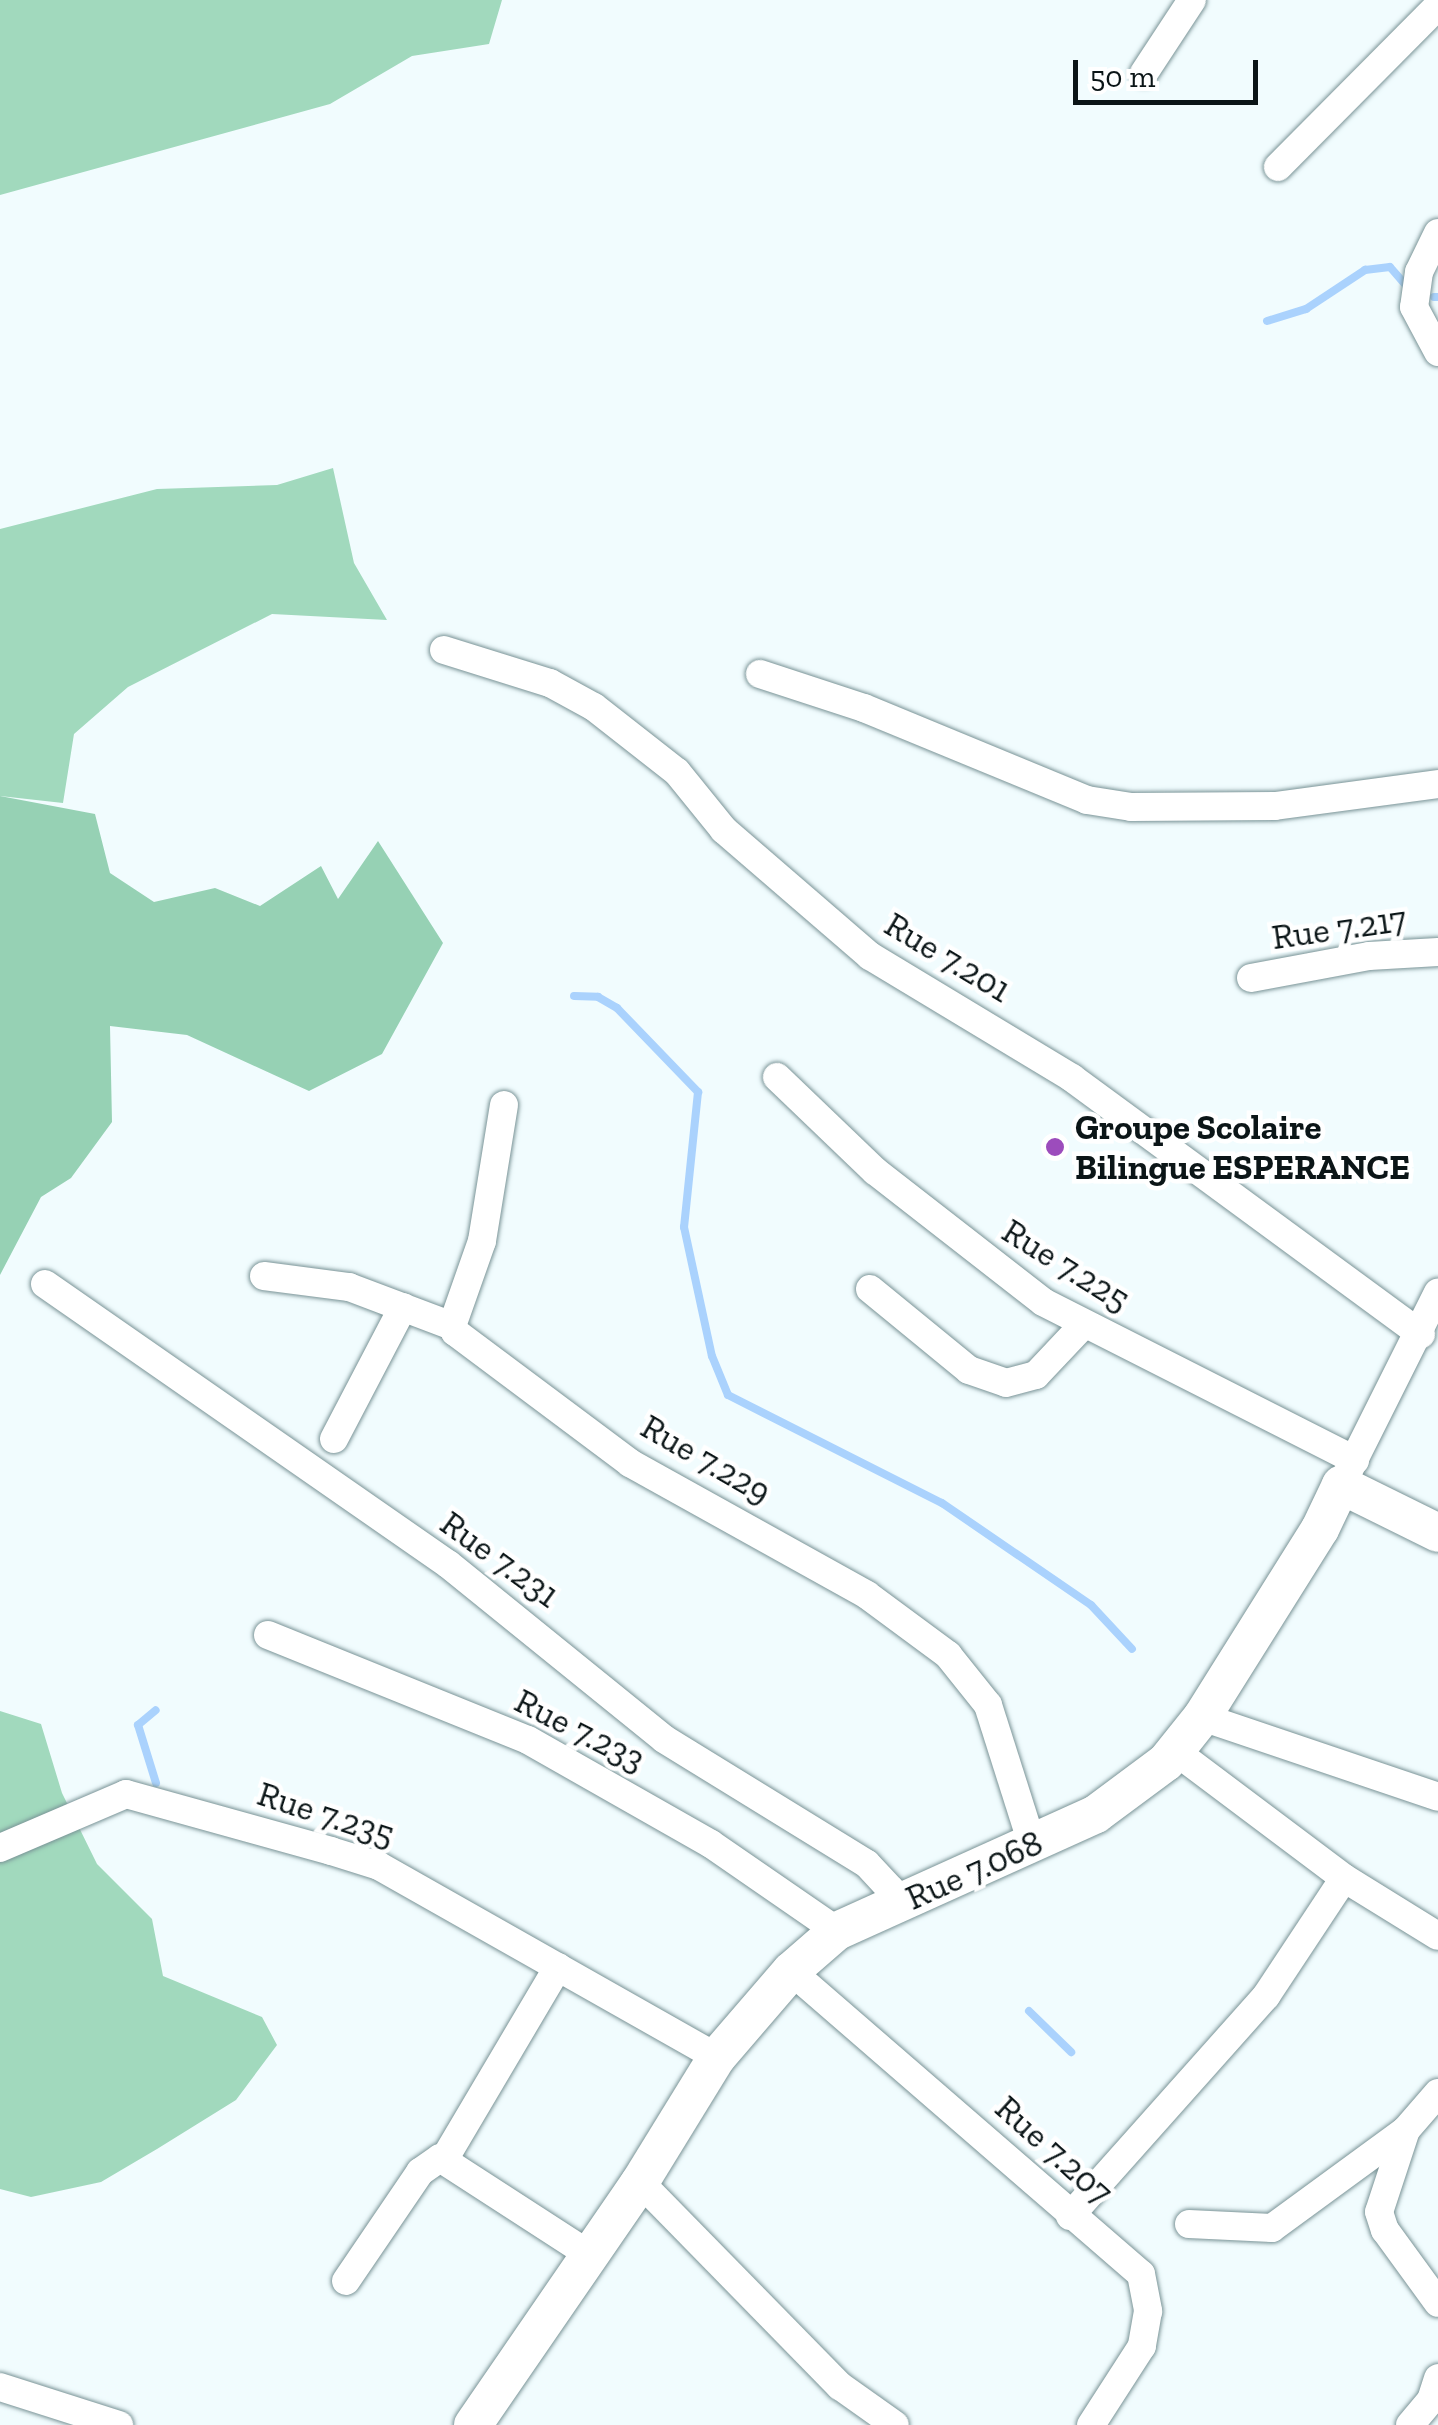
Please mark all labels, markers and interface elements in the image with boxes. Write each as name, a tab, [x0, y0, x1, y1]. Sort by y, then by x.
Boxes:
scale bar	[1078, 40, 1263, 102]
text: 50 m	[1090, 59, 1155, 95]
street label: Rue 7.217	[1269, 898, 1409, 958]
street label: Rue 7.201	[877, 903, 1019, 1011]
place label: Groupe Scolaire Bilingue ESPERANCE	[1075, 1106, 1410, 1188]
marker: Groupe Scolaire Bilingue ESPERANCE	[1044, 1136, 1066, 1158]
street label: Rue 7.225	[995, 1210, 1137, 1320]
street label: Rue 7.229	[634, 1405, 778, 1513]
street label: Rue 7.231	[432, 1502, 568, 1616]
street label: Rue 7.233	[508, 1679, 652, 1781]
street label: Rue 7.235	[252, 1772, 400, 1856]
street label: Rue 7.068	[899, 1821, 1049, 1919]
street label: Rue 7.207	[987, 2087, 1121, 2213]

